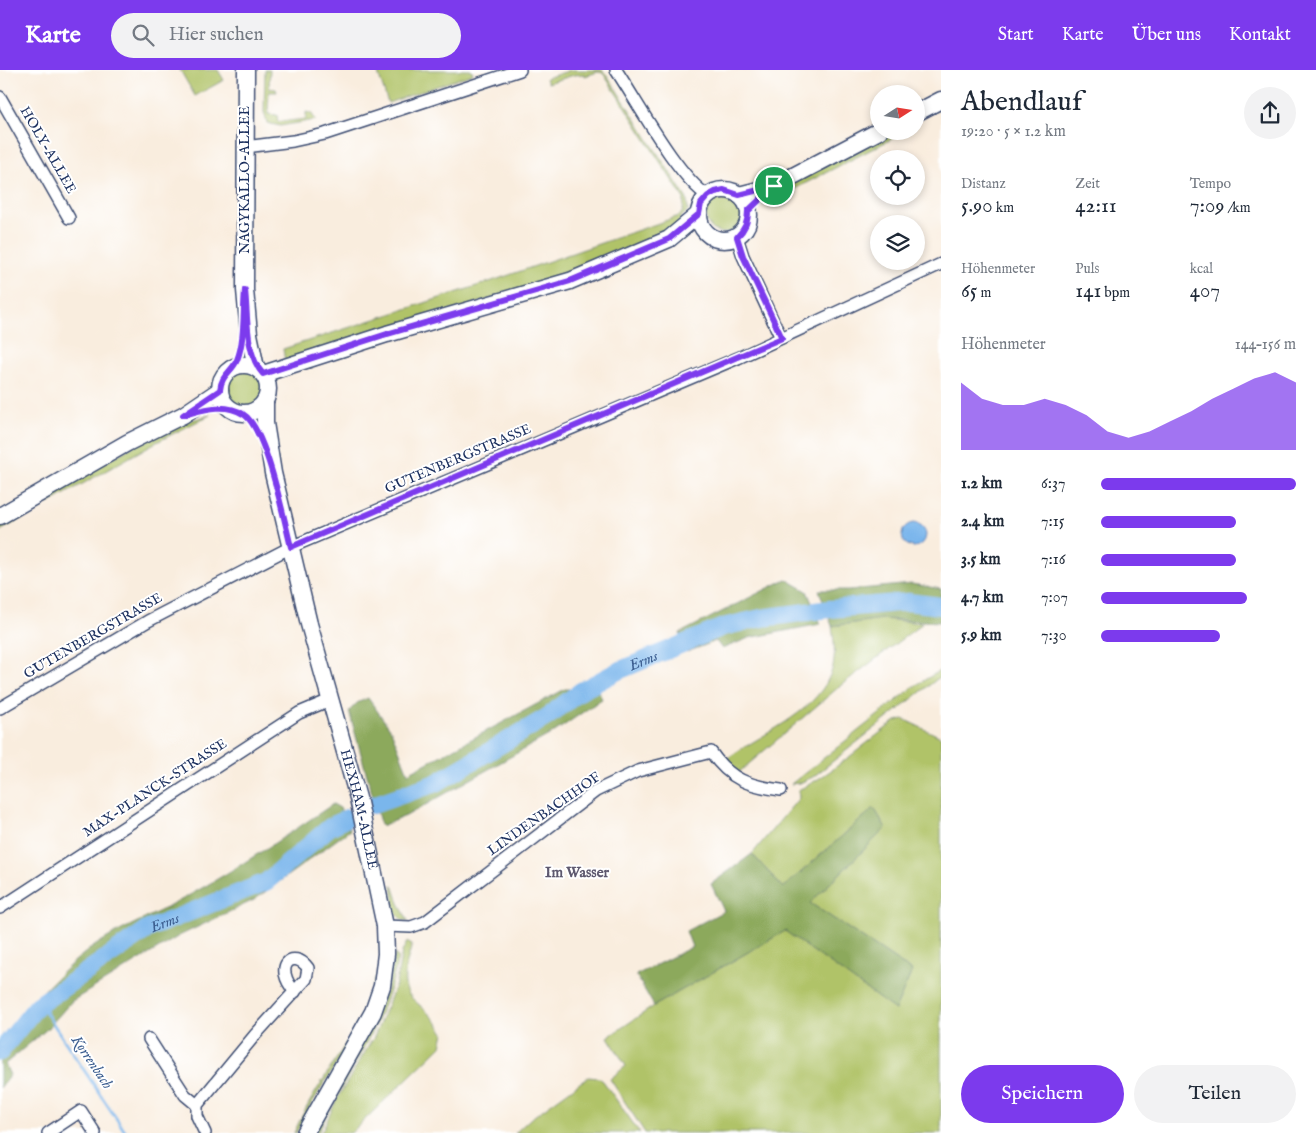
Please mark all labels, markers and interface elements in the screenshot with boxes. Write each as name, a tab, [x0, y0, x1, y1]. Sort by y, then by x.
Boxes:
search box	[111, 13, 461, 58]
text: Karte	[25, 20, 81, 51]
icon: search	[129, 21, 157, 49]
text: Hier suchen	[169, 23, 264, 47]
text: Start	[998, 24, 1034, 47]
text: Karte	[1062, 24, 1104, 47]
text: Über uns	[1132, 24, 1201, 47]
text: Kontakt	[1229, 24, 1291, 47]
north arrow	[870, 85, 925, 140]
map controls	[870, 85, 925, 270]
text: Abendlauf	[961, 85, 1082, 120]
button: share	[1244, 87, 1296, 139]
street label: HOLY-ALLEE	[16, 103, 80, 197]
street label: NAGYKALLO-ALLEE	[236, 106, 254, 254]
text: 19:20 · 5 × 1.2 km	[961, 122, 1066, 142]
button: locate	[870, 150, 925, 205]
pin	[753, 165, 795, 207]
icon: arrive	[760, 172, 788, 200]
text: Distanz	[961, 175, 1006, 193]
text: Zeit	[1075, 175, 1100, 193]
text: Tempo	[1190, 175, 1231, 193]
text: 5.90	[961, 193, 993, 220]
text: 42:11	[1075, 193, 1117, 220]
text: 7:09	[1190, 193, 1225, 220]
text: km	[993, 199, 1014, 217]
text: /km	[1225, 199, 1251, 217]
button: layers	[870, 215, 925, 270]
text: Höhenmeter	[961, 260, 1035, 278]
text: Puls	[1075, 260, 1099, 278]
text: kcal	[1190, 260, 1213, 278]
text: 65	[961, 278, 977, 305]
text: 141	[1075, 278, 1101, 305]
text: 407	[1190, 278, 1220, 305]
text: m	[977, 284, 991, 302]
text: bpm	[1101, 284, 1130, 302]
text: Höhenmeter	[961, 335, 1046, 355]
text: 144–156 m	[1235, 335, 1296, 355]
street label: GUTENBERGSTRASSE	[382, 420, 534, 498]
text: 1.2 km	[961, 474, 1002, 494]
text: 6:37	[1041, 474, 1065, 494]
text: 2.4 km	[961, 512, 1004, 532]
text: 7:15	[1041, 512, 1064, 532]
text: 3.5 km	[961, 550, 1001, 570]
text: 7:16	[1041, 550, 1065, 570]
text: 4.7 km	[961, 588, 1004, 608]
text: 7:07	[1041, 588, 1068, 608]
street label: GUTENBERGSTRASSE	[21, 589, 166, 683]
text: 5.9 km	[961, 626, 1002, 646]
text: 7:30	[1041, 626, 1067, 646]
water label: Erms	[625, 646, 661, 675]
street label: MAX-PLANCK-STRASSE	[80, 735, 231, 841]
street label: HEXHAM-ALLEE	[336, 747, 382, 871]
street label: LINDENBACHHOF	[484, 768, 604, 860]
district label: Im Wasser	[545, 863, 610, 882]
water label: Erms	[146, 908, 183, 937]
water label: Korrenbach	[67, 1031, 117, 1093]
button: Speichern	[961, 1065, 1124, 1123]
button: Teilen	[1134, 1065, 1296, 1123]

